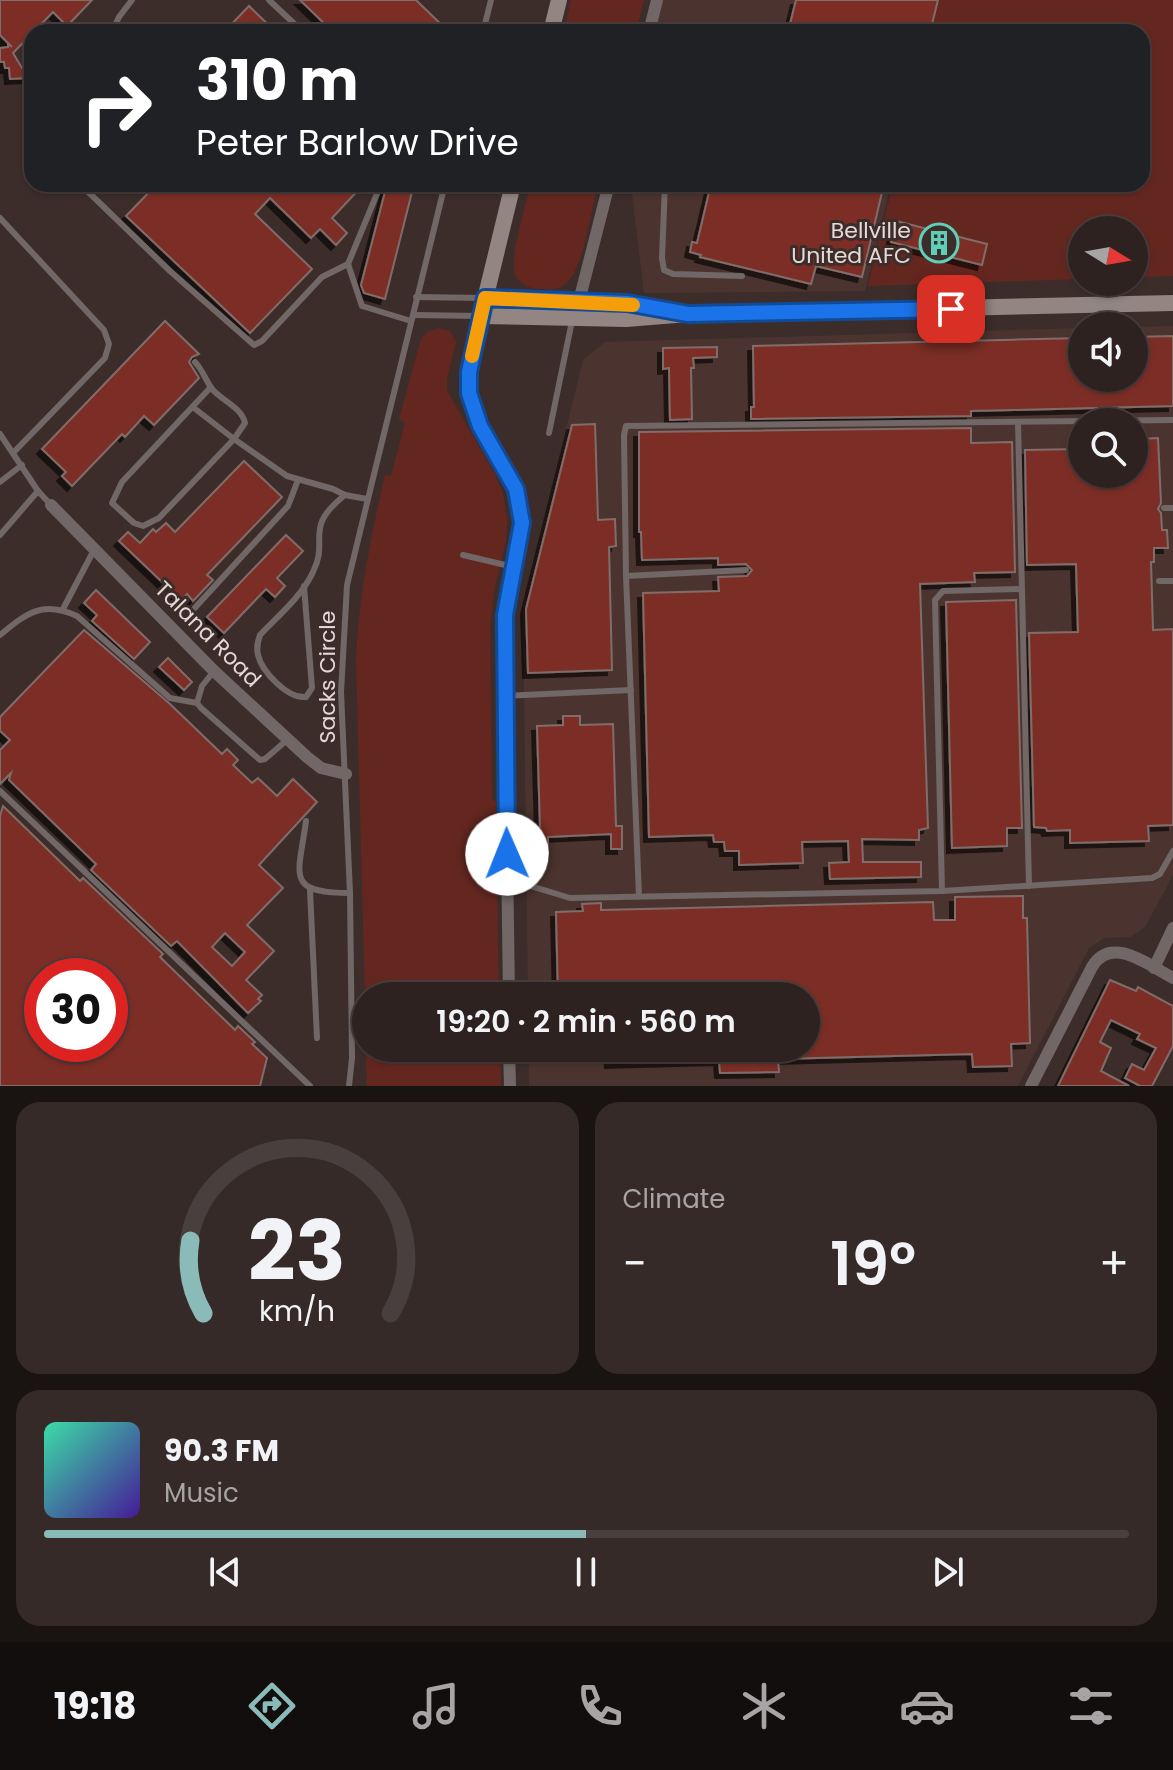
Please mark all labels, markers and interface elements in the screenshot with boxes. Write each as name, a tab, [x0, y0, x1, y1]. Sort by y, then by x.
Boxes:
text: 310 m	[196, 41, 359, 120]
icon: right	[64, 56, 168, 160]
text: Peter Barlow Drive	[196, 117, 519, 168]
place label: Bellville United AFC	[791, 215, 911, 271]
north arrow	[1068, 216, 1148, 296]
map controls	[1068, 216, 1148, 488]
building icon: Bellville United AFC	[918, 222, 960, 264]
pin	[917, 275, 985, 343]
icon: arrive	[929, 287, 973, 331]
button: sound	[1068, 312, 1148, 392]
button: search	[1068, 408, 1148, 488]
street label: Talana Road	[148, 574, 268, 694]
street label: Sacks Circle	[312, 611, 343, 743]
position arrow	[465, 812, 549, 896]
speed limit sign: 30	[24, 958, 128, 1062]
text: 19:20 · 2 min · 560 m	[436, 1000, 736, 1043]
text: Climate	[623, 1181, 725, 1217]
text: 23	[248, 1193, 346, 1309]
text: 19°	[830, 1222, 916, 1306]
text: −	[623, 1233, 647, 1294]
text: +	[1099, 1233, 1129, 1294]
text: km/h	[259, 1291, 335, 1331]
text: 90.3 FM	[164, 1429, 279, 1472]
text: Music	[164, 1475, 239, 1511]
icon: previous	[203, 1550, 247, 1594]
icon: pause	[564, 1550, 608, 1594]
icon: next	[926, 1550, 970, 1594]
icon: directions	[244, 1678, 300, 1734]
icon: music	[408, 1678, 464, 1734]
icon: phone	[572, 1678, 628, 1734]
icon: climate	[736, 1678, 792, 1734]
icon: car	[899, 1678, 955, 1734]
icon: filters	[1063, 1678, 1119, 1734]
text: 19:18	[54, 1681, 137, 1732]

